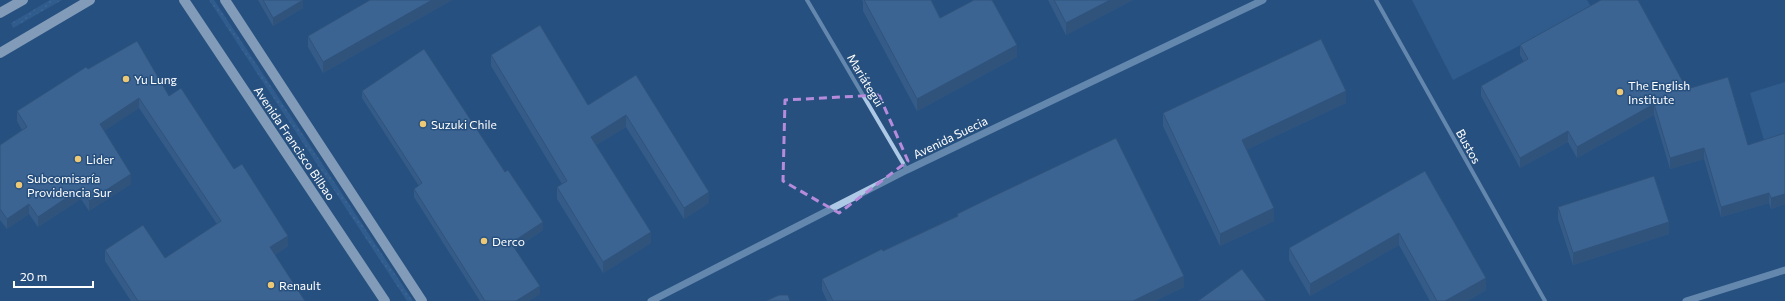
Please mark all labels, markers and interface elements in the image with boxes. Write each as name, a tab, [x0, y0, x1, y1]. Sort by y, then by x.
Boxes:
street label: Mariátegui	[845, 51, 887, 109]
place label: Yu Lung	[134, 72, 178, 86]
marker: Yu Lung	[121, 74, 131, 84]
place label: The English Institute	[1628, 78, 1690, 106]
street label: Avenida Francisco Bilbao	[252, 83, 338, 203]
marker: The English Institute	[1615, 87, 1625, 97]
street label: Avenida Suecia	[911, 113, 989, 161]
place label: Suzuki Chile	[431, 117, 497, 131]
marker: Suzuki Chile	[418, 119, 428, 129]
street label: Bustos	[1454, 126, 1484, 166]
place label: Lider	[86, 152, 114, 166]
marker: Lider	[73, 154, 83, 164]
place label: Subcomisaría Providencia Sur	[27, 171, 112, 199]
marker: Subcomisaría Providencia Sur	[14, 180, 24, 190]
place label: Derco	[492, 234, 525, 248]
marker: Derco	[479, 236, 489, 246]
scale bar	[14, 263, 93, 289]
text: 20 m	[20, 269, 47, 283]
place label: Renault	[279, 278, 321, 292]
marker: Renault	[266, 280, 276, 290]

